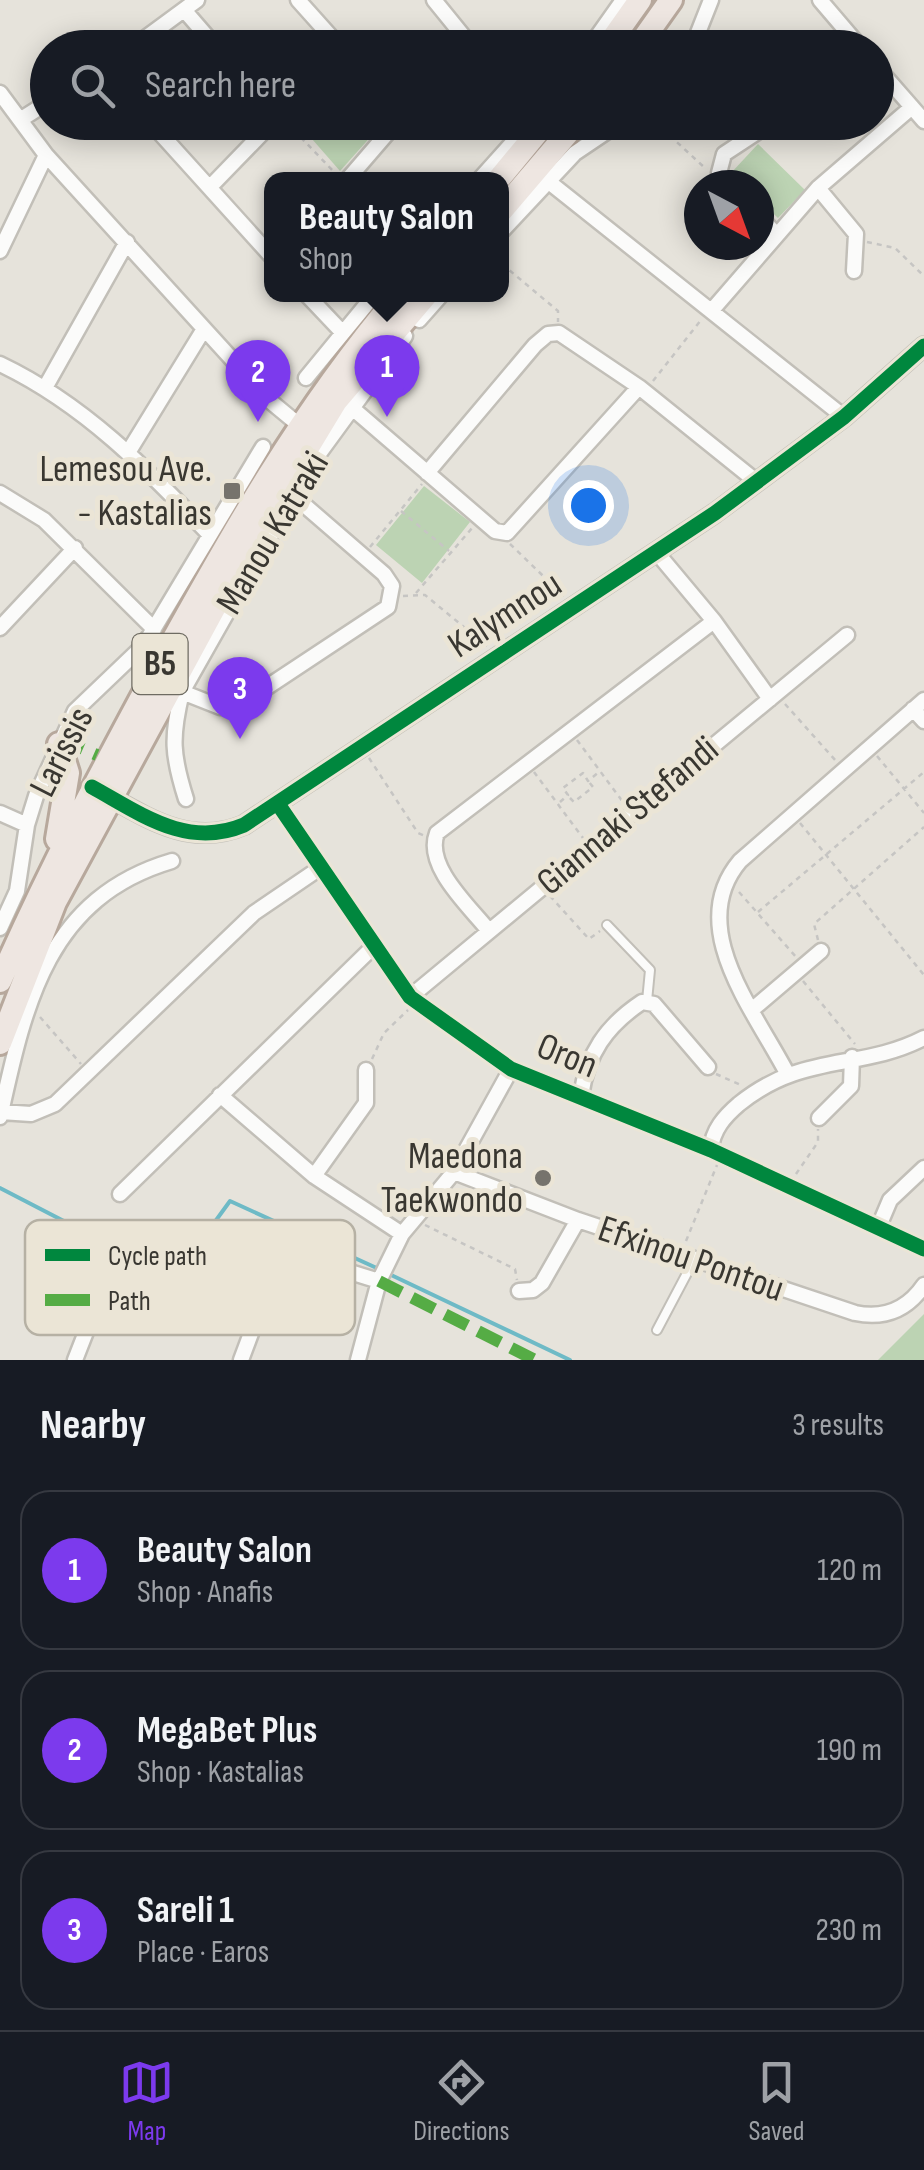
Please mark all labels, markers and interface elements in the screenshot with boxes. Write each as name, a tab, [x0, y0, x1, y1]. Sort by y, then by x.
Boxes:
search box	[30, 30, 894, 140]
icon: search	[65, 58, 120, 113]
text: Search here	[145, 63, 296, 108]
north arrow	[684, 170, 774, 260]
popup	[264, 172, 509, 302]
text: Beauty Salon	[299, 195, 474, 240]
text: Shop	[299, 240, 353, 279]
pin: 1	[354, 334, 420, 417]
pin: 2	[226, 340, 290, 422]
street label: Manou Katraki	[207, 444, 339, 622]
place label: Lemesou Ave. - Kastalias	[39, 447, 212, 536]
marker: Lemesou Ave. - Kastalias	[221, 480, 243, 502]
your location	[563, 480, 614, 531]
street label: Kalymnou	[440, 562, 570, 668]
road number: B5	[132, 634, 188, 694]
pin: 3	[208, 656, 272, 739]
street label: Larissis	[21, 700, 103, 804]
street label: Giannaki Stefandi	[528, 727, 728, 905]
street label: Oron	[530, 1024, 604, 1088]
place label: Maedona Taekwondo	[381, 1134, 523, 1223]
marker: Maedona Taekwondo	[532, 1167, 554, 1189]
street label: Efxinou Pontou	[592, 1206, 790, 1312]
legend	[25, 1220, 355, 1335]
text: Cycle path	[108, 1240, 207, 1273]
text: Path	[108, 1285, 151, 1318]
text: Nearby	[40, 1400, 146, 1451]
text: 3 results	[792, 1406, 884, 1445]
text: Beauty Salon	[137, 1528, 312, 1573]
text: 1	[68, 1551, 81, 1590]
text: 120 m	[817, 1551, 882, 1590]
text: Shop · Anafis	[137, 1573, 273, 1612]
text: MegaBet Plus	[137, 1708, 317, 1753]
text: 2	[67, 1731, 82, 1770]
text: 190 m	[817, 1731, 882, 1770]
text: Shop · Kastalias	[137, 1753, 304, 1792]
text: Sareli 1	[137, 1888, 234, 1933]
text: 3	[67, 1911, 82, 1950]
text: 230 m	[815, 1911, 882, 1950]
text: Place · Earos	[137, 1933, 269, 1972]
tab: Map	[119, 2055, 174, 2148]
tab: Directions	[413, 2055, 510, 2148]
tab: Saved	[748, 2055, 805, 2148]

